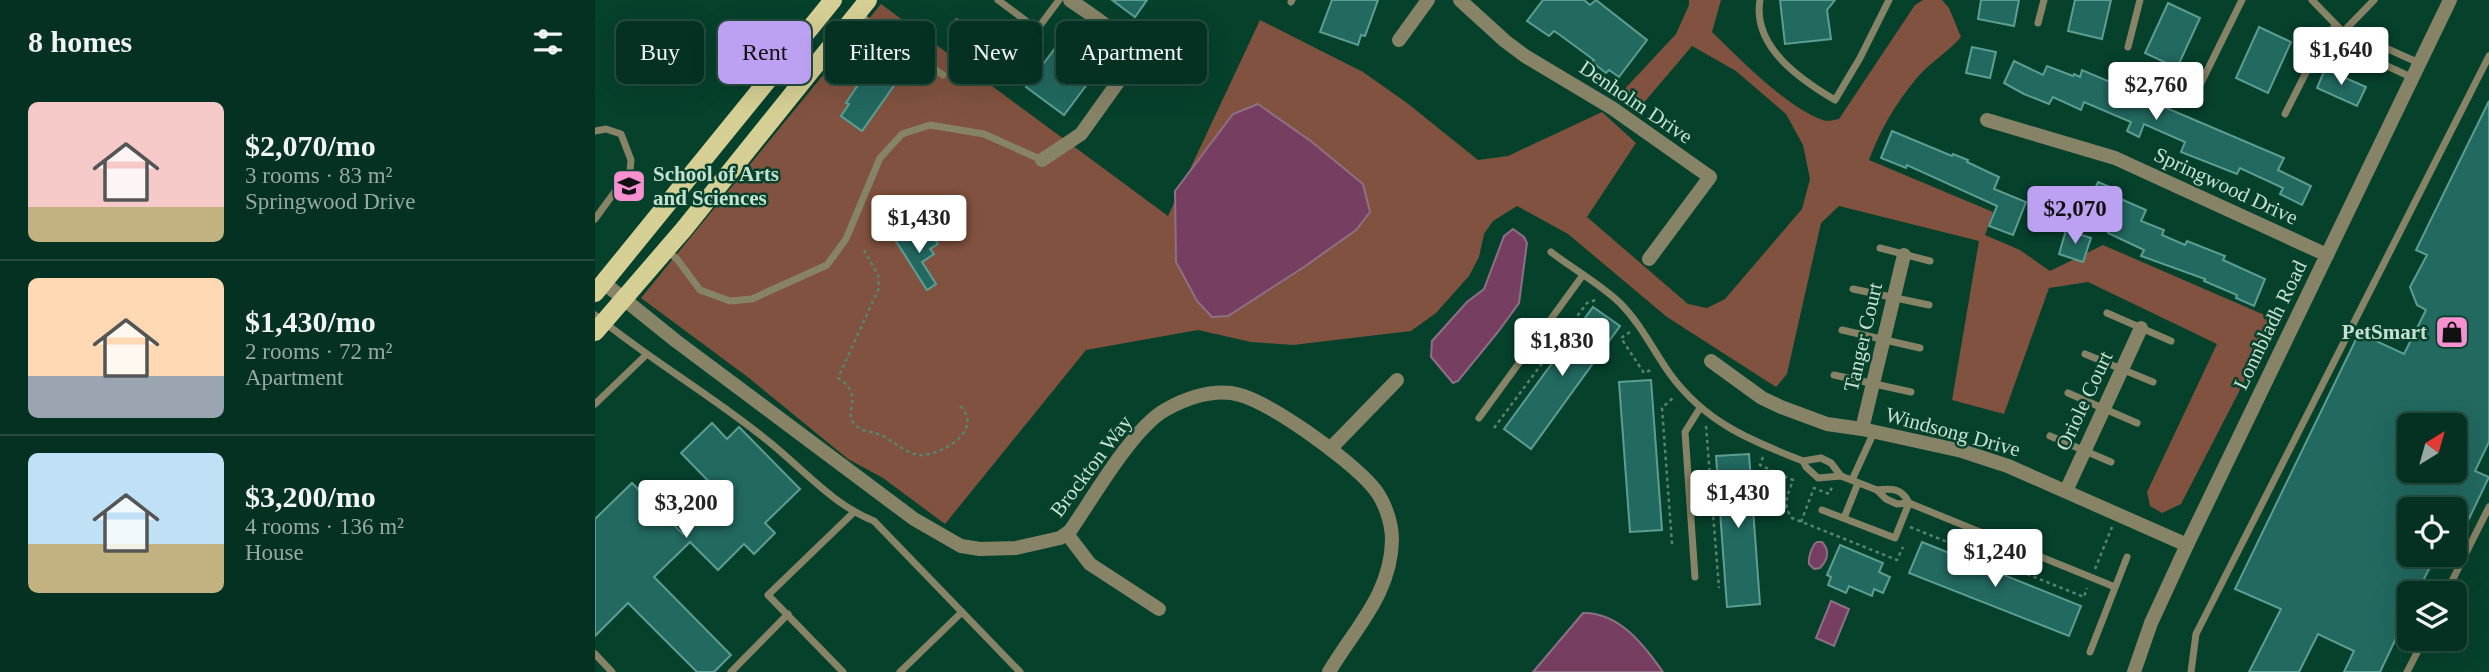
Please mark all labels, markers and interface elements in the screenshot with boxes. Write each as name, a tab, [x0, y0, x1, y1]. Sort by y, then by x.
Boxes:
chip: Buy	[616, 21, 704, 84]
chip: Rent	[718, 21, 811, 84]
chip: Filters	[825, 21, 935, 84]
chip: New	[949, 21, 1042, 84]
chip: Apartment	[1056, 21, 1207, 84]
icon: filters	[529, 23, 567, 61]
text: 8 homes	[28, 25, 132, 58]
pin: $1,640	[2284, 28, 2398, 87]
text: $1,640	[2309, 37, 2373, 62]
street label: Denholm Drive	[1575, 55, 1697, 149]
pin: $2,760	[2099, 62, 2213, 122]
text: $2,760	[2124, 72, 2188, 97]
text: $2,070/mo	[245, 129, 376, 162]
icon: home	[84, 130, 168, 214]
street label: Springwood Drive	[2150, 142, 2302, 230]
place label: School of Arts and Sciences	[653, 162, 779, 210]
text: 3 rooms · 83 m²	[245, 163, 392, 188]
school or university icon: School of Arts and Sciences	[610, 167, 648, 205]
pin: $2,070	[2018, 187, 2132, 246]
text: Springwood Drive	[245, 189, 416, 214]
pin: $1,430	[862, 196, 976, 255]
text: $2,070	[2043, 196, 2107, 221]
text: $1,430	[887, 205, 951, 230]
street label: Lonnbladh Road	[2228, 256, 2312, 393]
street label: Tanger Court	[1839, 280, 1887, 394]
text: $1,430/mo	[245, 305, 376, 338]
icon: home	[84, 306, 168, 390]
shop icon: PetSmart	[2433, 313, 2471, 351]
pin: $1,830	[1505, 318, 1619, 378]
place label: PetSmart	[2342, 320, 2427, 344]
text: $1,830	[1530, 328, 1594, 353]
text: 2 rooms · 72 m²	[245, 339, 392, 364]
street label: Oriole Court	[2051, 347, 2117, 454]
text: Apartment	[245, 365, 343, 390]
street label: Windsong Drive	[1883, 402, 2023, 462]
street label: Brockton Way	[1045, 410, 1137, 522]
north arrow	[2397, 413, 2467, 483]
map controls	[2397, 413, 2467, 651]
pin: $1,430	[1681, 470, 1795, 530]
text: $3,200/mo	[245, 480, 376, 513]
pin: $3,200	[629, 480, 743, 540]
text: $1,430	[1706, 480, 1770, 505]
icon: home	[84, 481, 168, 565]
text: $3,200	[654, 490, 718, 515]
button: locate	[2397, 497, 2467, 567]
text: 4 rooms · 136 m²	[245, 514, 404, 539]
pin: $1,240	[1938, 530, 2052, 589]
text: $1,240	[1963, 539, 2027, 564]
text: House	[245, 540, 304, 565]
button: layers	[2397, 581, 2467, 651]

